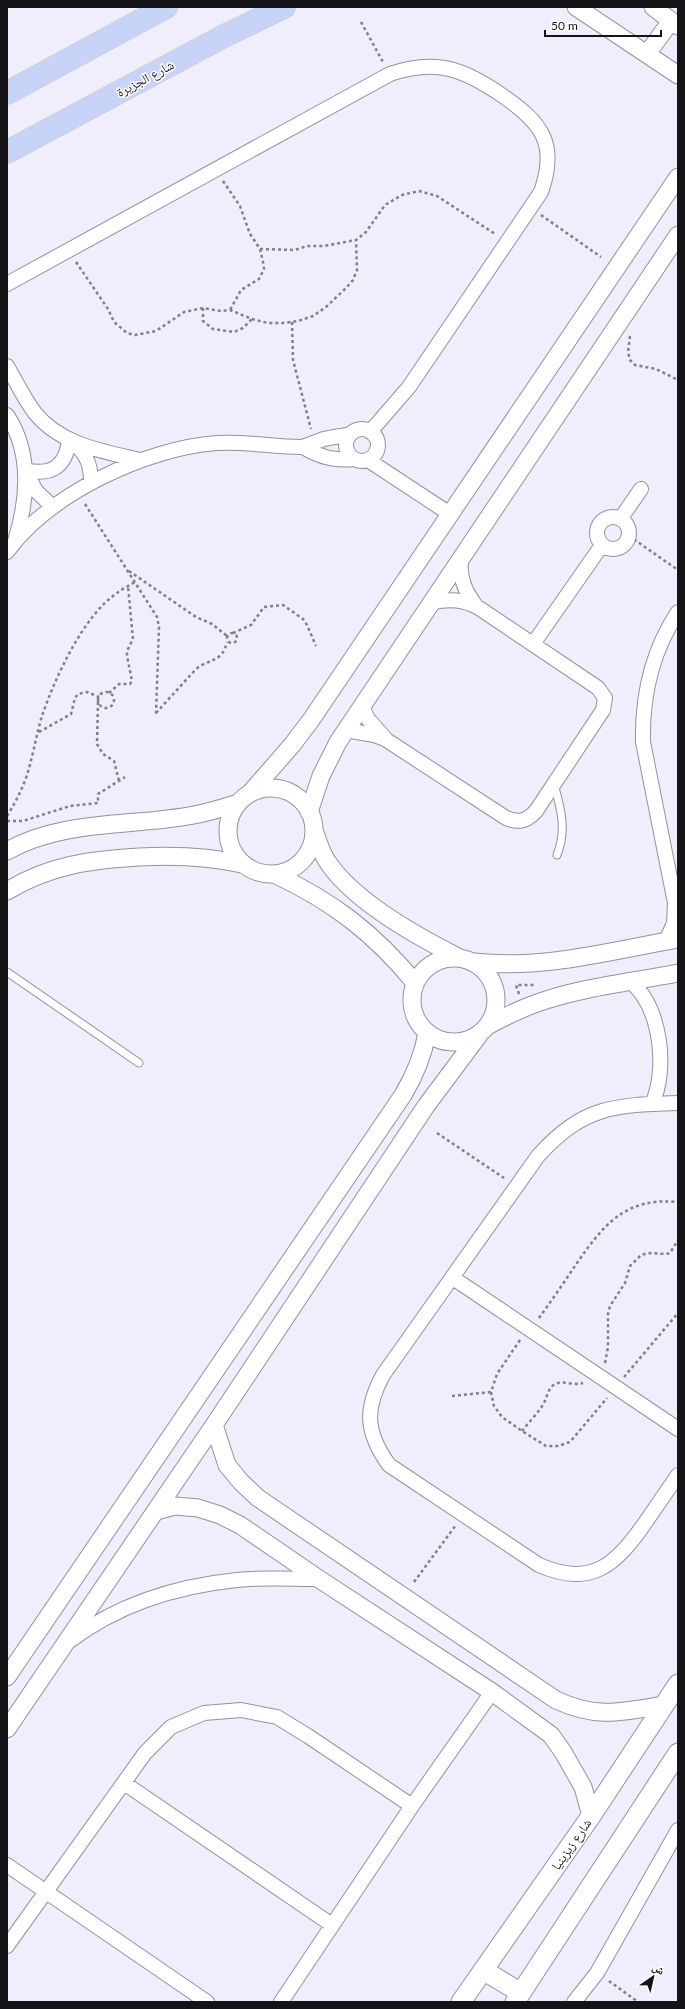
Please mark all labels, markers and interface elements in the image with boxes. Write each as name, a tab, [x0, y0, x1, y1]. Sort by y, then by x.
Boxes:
scale bar	[545, 12, 661, 38]
text: 50 m	[551, 18, 578, 33]
street label: شارع الجزيرة	[114, 56, 177, 102]
street label: شارع زيزينيا	[548, 1815, 596, 1874]
north arrow	[633, 1957, 673, 1997]
text: ش	[649, 1960, 668, 1979]

